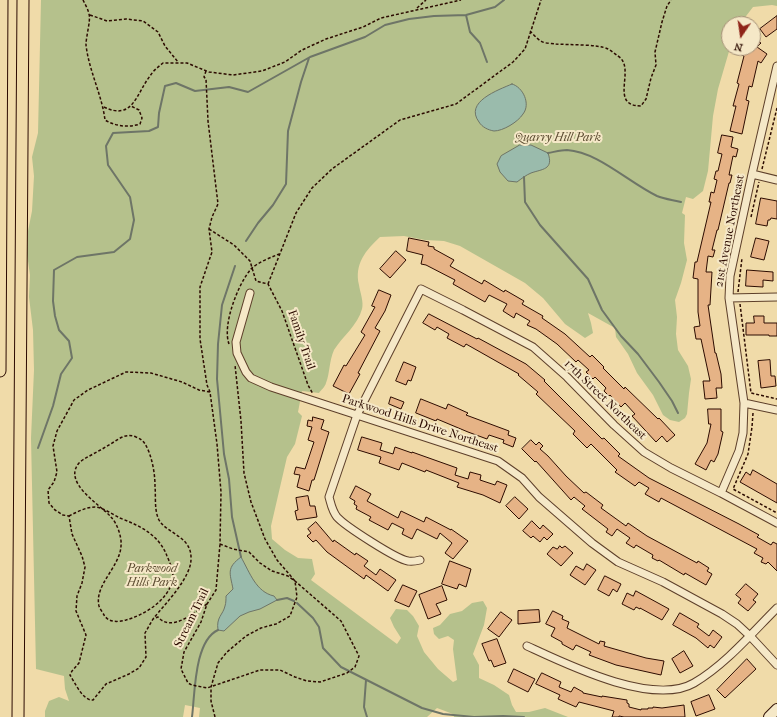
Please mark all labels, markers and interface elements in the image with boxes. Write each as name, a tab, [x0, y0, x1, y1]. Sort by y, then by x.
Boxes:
north arrow	[721, 16, 761, 56]
text: N	[733, 40, 744, 54]
park label: Quarry Hill Park	[515, 131, 601, 145]
street label: 21st Avenue Northeast	[712, 174, 748, 288]
street label: Family Trail	[284, 308, 318, 372]
street label: 17th Street Northeast	[561, 357, 649, 443]
street label: Parkwood Hills Drive Northeast	[340, 392, 500, 456]
park label: Parkwood Hills Park	[127, 562, 177, 590]
street label: Stream Trail	[171, 586, 213, 650]

